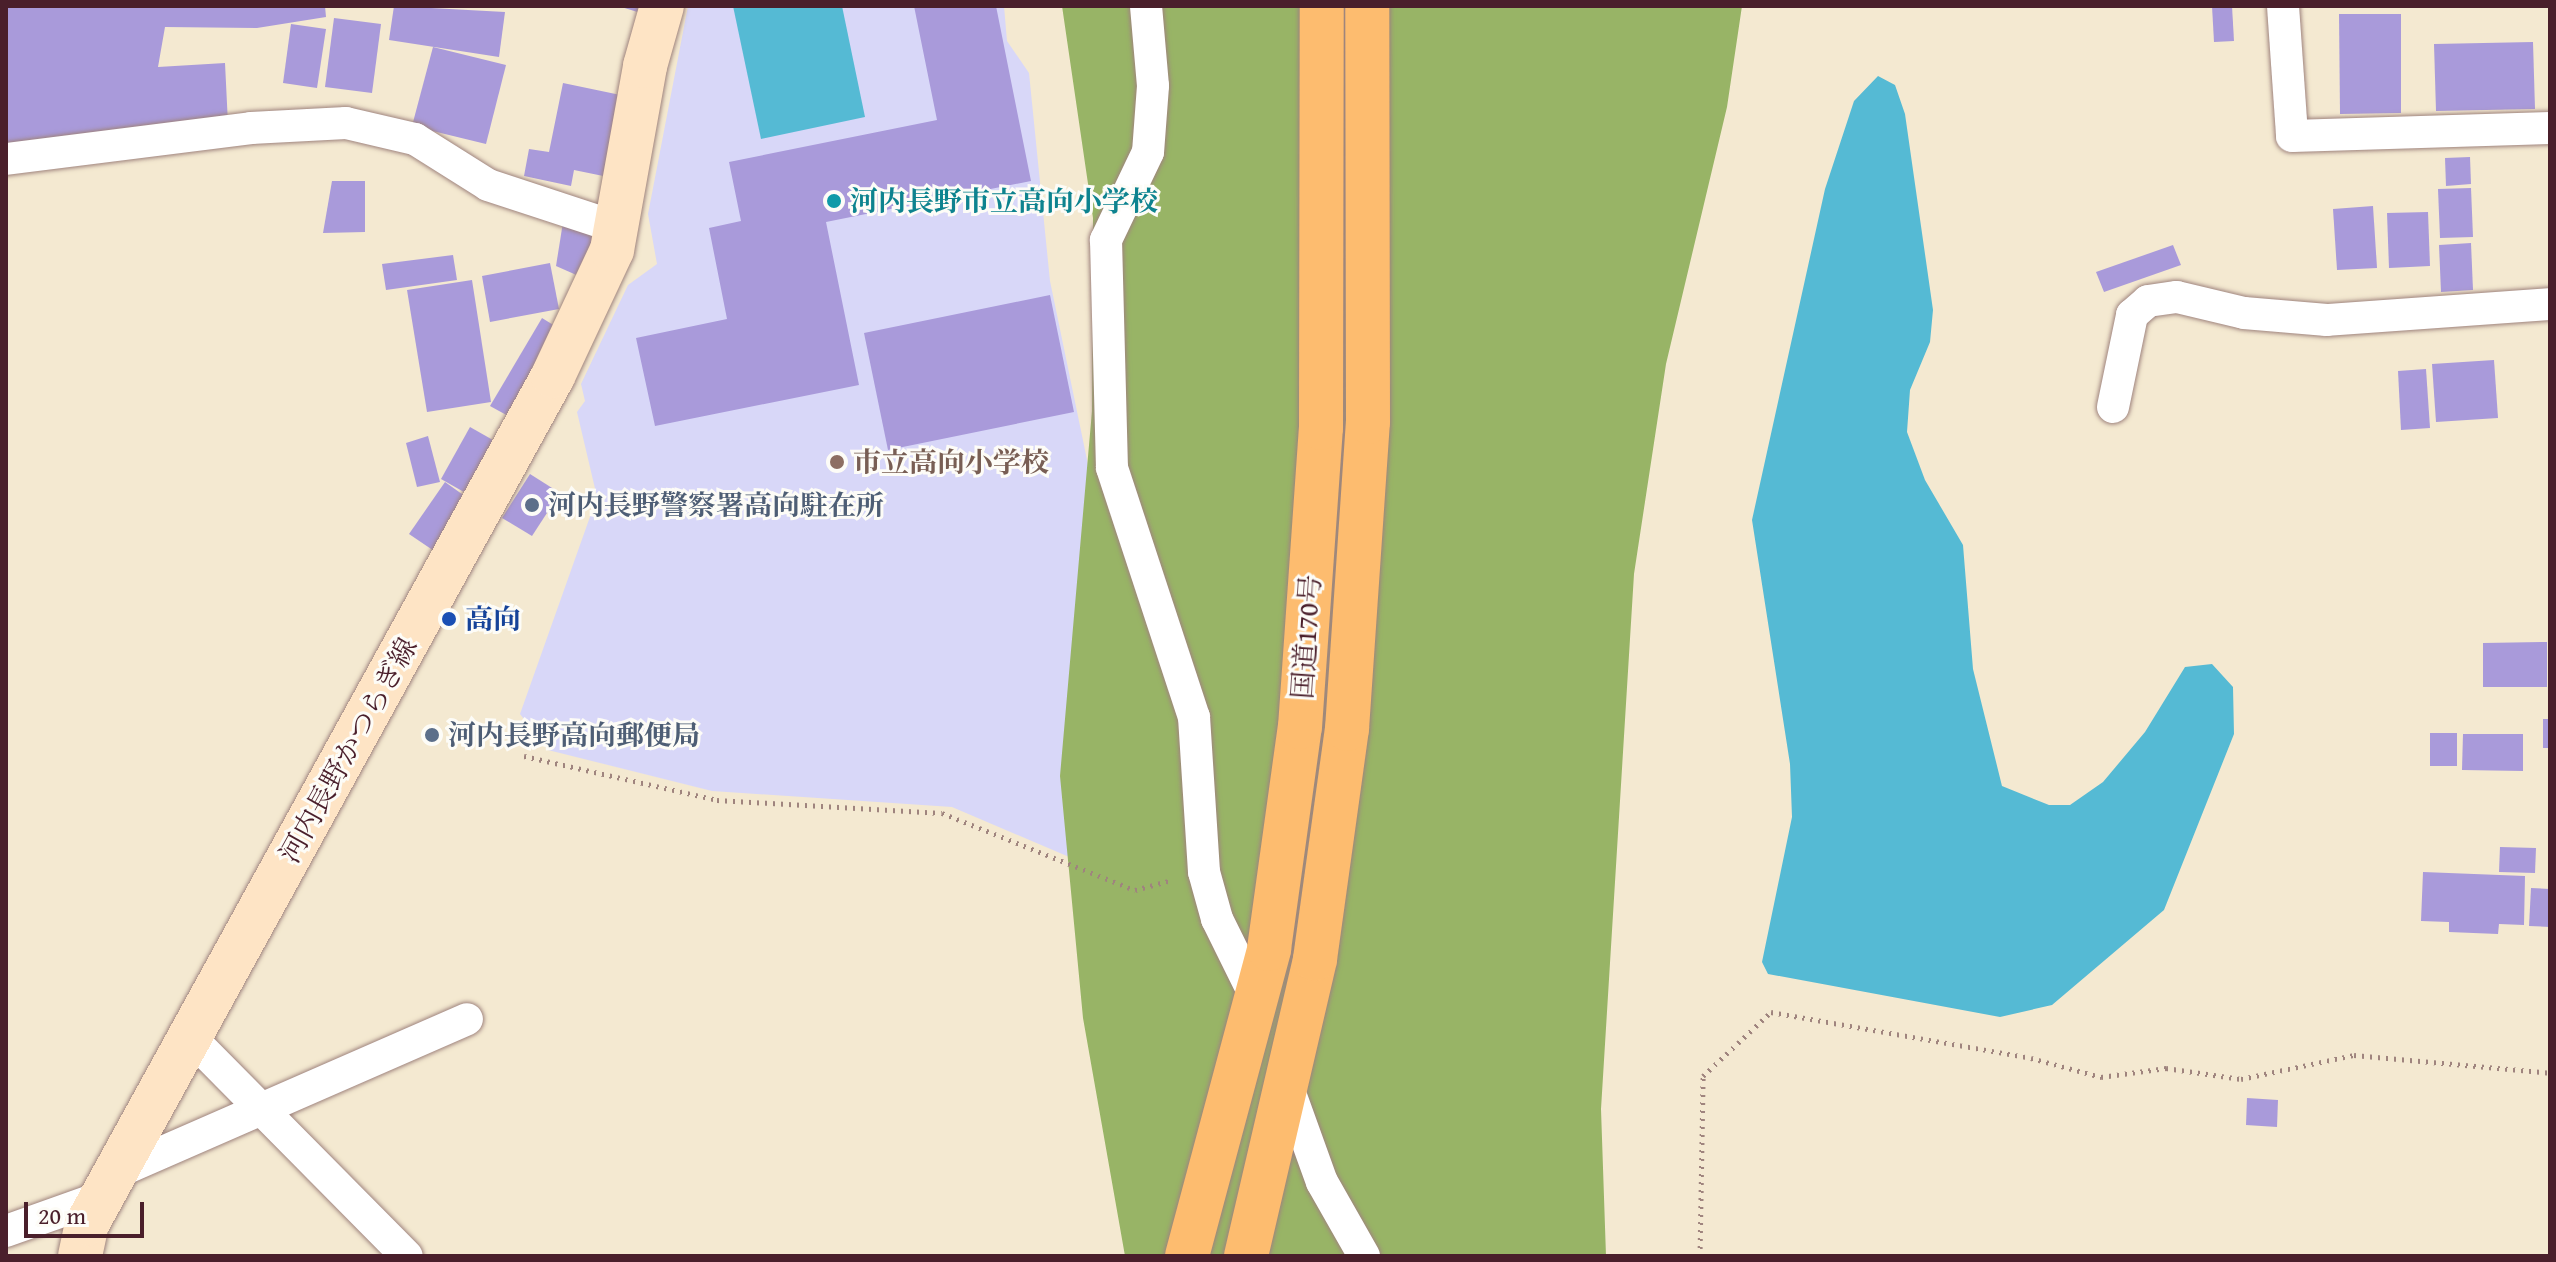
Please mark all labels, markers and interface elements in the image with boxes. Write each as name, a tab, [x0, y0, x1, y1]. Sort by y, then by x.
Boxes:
place label: 河内長野市立高向小学校	[850, 184, 1158, 218]
marker: 河内長野市立高向小学校	[825, 192, 843, 210]
place label: 市立高向小学校	[853, 445, 1049, 479]
marker: 市立高向小学校	[828, 453, 846, 471]
place label: 河内長野警察署高向駐在所	[548, 488, 884, 522]
marker: 河内長野警察署高向駐在所	[523, 496, 541, 514]
street label: 国道170号	[1285, 574, 1327, 700]
place label: 高向	[465, 602, 521, 636]
marker: 高向	[440, 610, 458, 628]
street label: 河内長野かつらぎ線	[272, 632, 424, 868]
place label: 河内長野高向郵便局	[448, 718, 700, 752]
marker: 河内長野高向郵便局	[423, 726, 441, 744]
scale bar	[28, 1186, 148, 1236]
text: 20 m	[38, 1198, 86, 1233]

